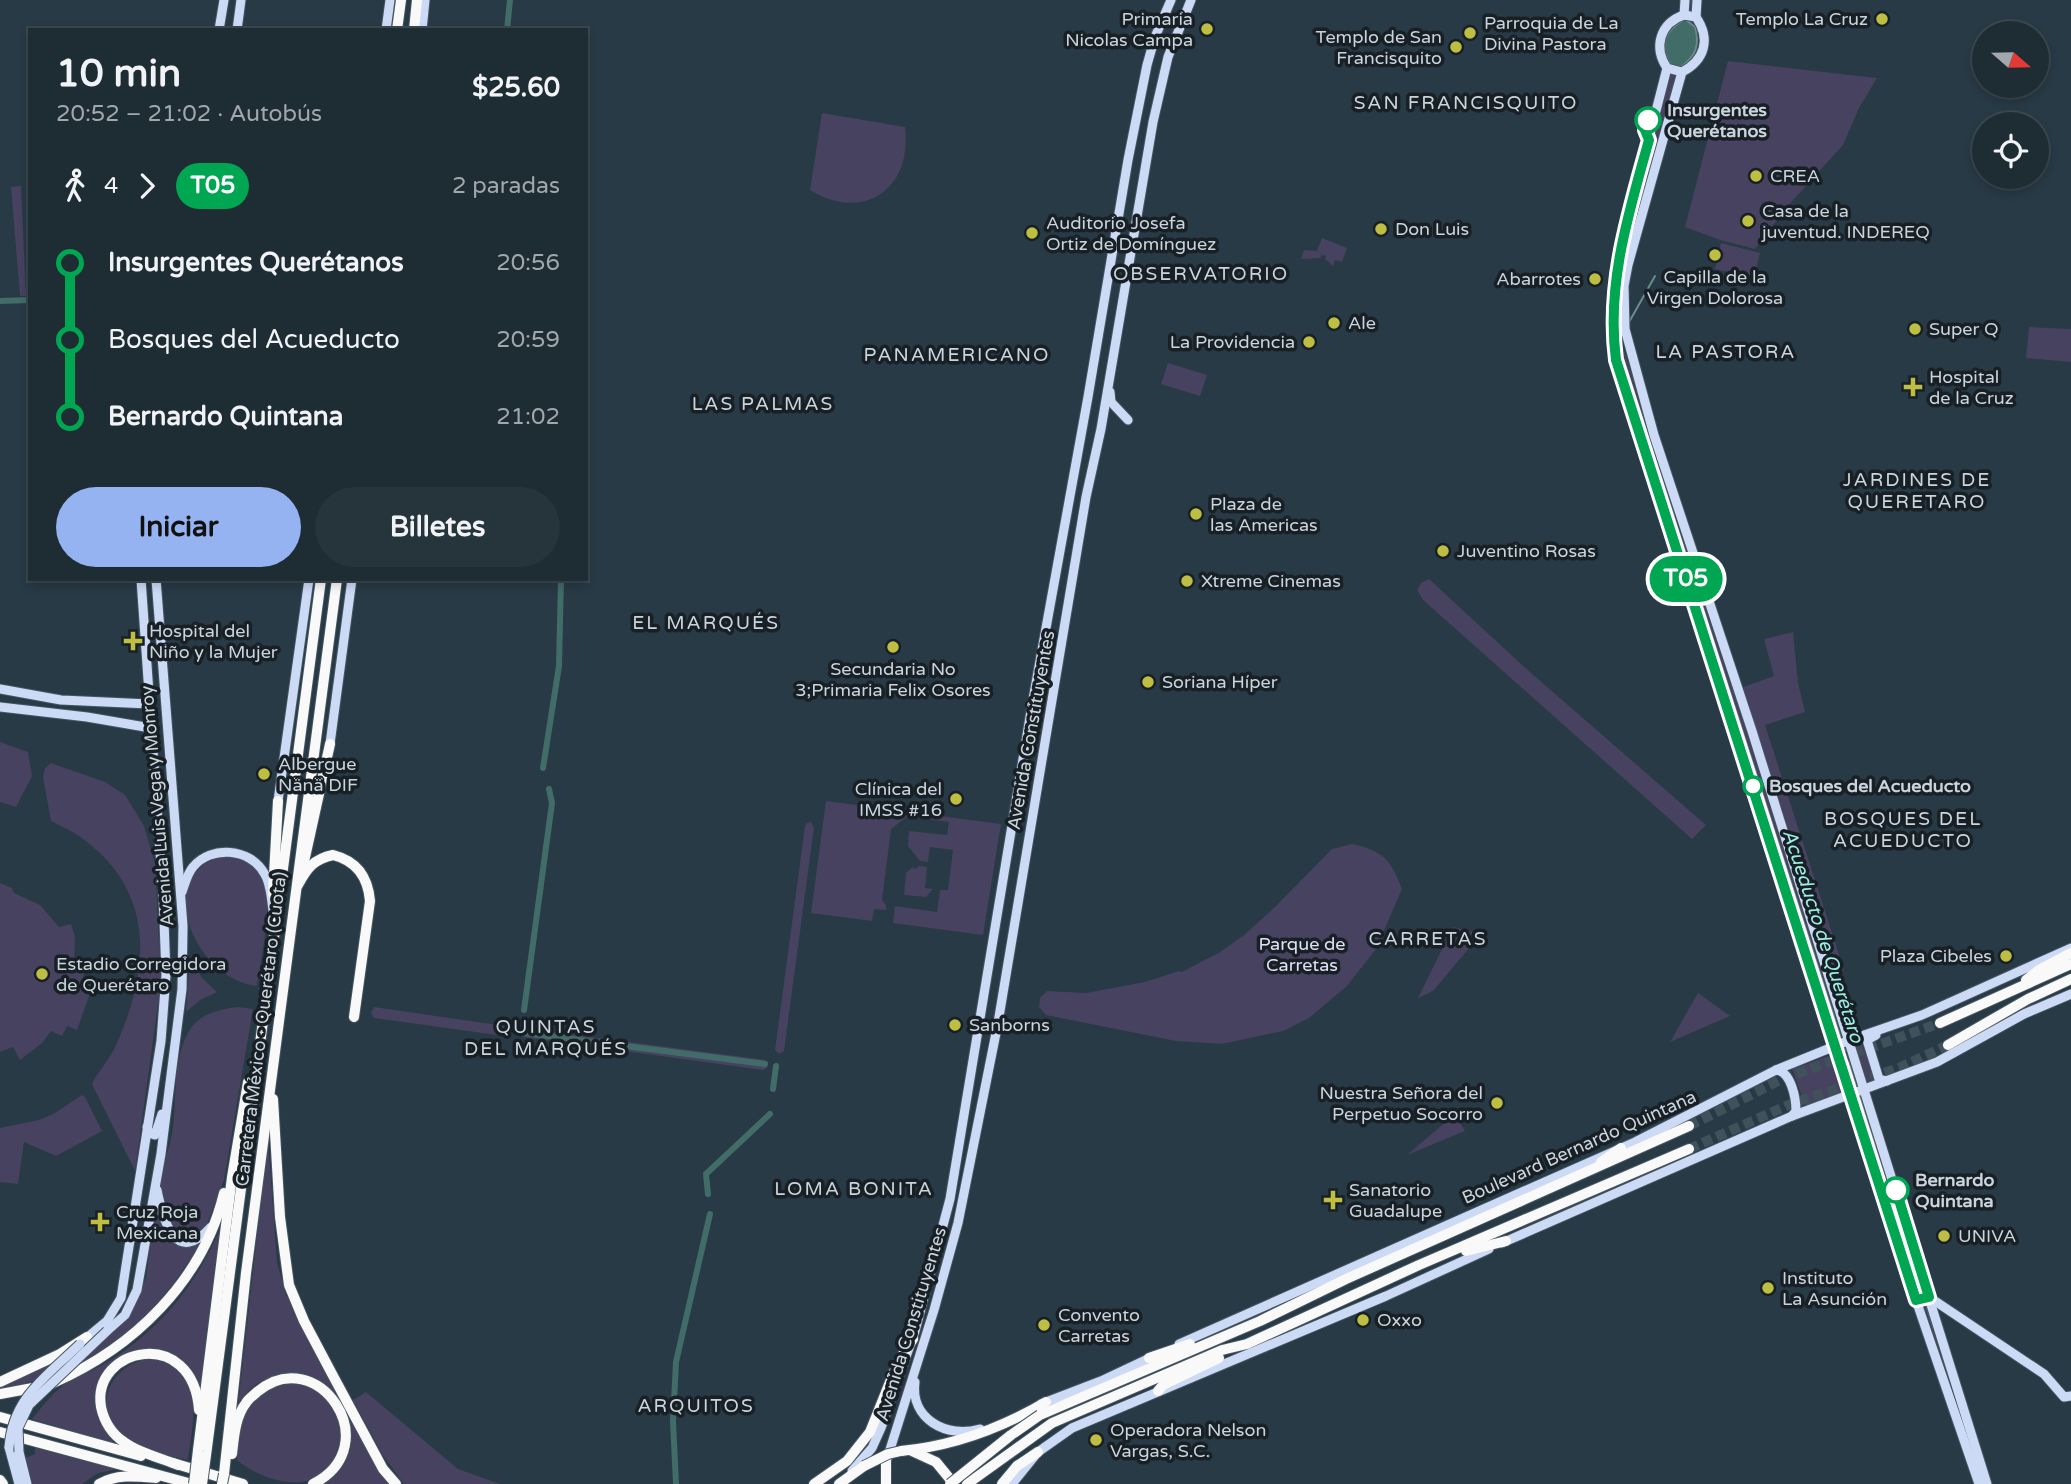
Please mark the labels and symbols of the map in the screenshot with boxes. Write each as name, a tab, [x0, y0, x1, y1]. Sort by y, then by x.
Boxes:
place label: Primaria Nicolas Campa	[1065, 8, 1193, 51]
place label: Templo La Cruz	[1736, 8, 1868, 30]
marker: Templo La Cruz	[1874, 11, 1890, 27]
place label: Parroquia de La Divina Pastora	[1484, 12, 1619, 55]
marker: Primaria Nicolas Campa	[1199, 21, 1215, 37]
north arrow	[1972, 21, 2049, 98]
marker: Parroquia de La Divina Pastora	[1462, 25, 1478, 41]
place label: Templo de San Francisquito	[1316, 26, 1442, 69]
marker: Templo de San Francisquito	[1448, 39, 1464, 55]
district label: SAN FRANCISQUITO	[1354, 92, 1578, 114]
place label: Insurgentes Querétanos	[1667, 99, 1767, 142]
marker: Insurgentes Querétanos	[1635, 107, 1661, 133]
place label: CREA	[1770, 165, 1820, 187]
marker: CREA	[1748, 168, 1764, 184]
place label: Casa de la juventud. INDEREQ	[1761, 200, 1930, 243]
place label: Auditorio Josefa Ortiz de Domínguez	[1046, 212, 1216, 255]
marker: Casa de la juventud. INDEREQ	[1740, 213, 1756, 229]
place label: Don Luis	[1395, 218, 1469, 240]
marker: Don Luis	[1373, 221, 1389, 237]
marker: Auditorio Josefa Ortiz de Domínguez	[1024, 225, 1040, 241]
marker: Capilla de la Virgen Dolorosa	[1707, 247, 1723, 263]
district label: OBSERVATORIO	[1113, 263, 1289, 285]
place label: Capilla de la Virgen Dolorosa	[1647, 266, 1783, 309]
place label: Abarrotes	[1496, 268, 1581, 290]
marker: Abarrotes	[1587, 271, 1603, 287]
place label: Ale	[1348, 312, 1376, 334]
marker: Ale	[1326, 315, 1342, 331]
place label: Super Q	[1929, 318, 1999, 340]
marker: Super Q	[1907, 321, 1923, 337]
place label: La Providencia	[1170, 331, 1295, 353]
marker: La Providencia	[1301, 334, 1317, 350]
district label: LA PASTORA	[1655, 341, 1797, 363]
district label: PANAMERICANO	[863, 344, 1051, 366]
place label: Hospital de la Cruz	[1929, 366, 2014, 409]
marker: Hospital de la Cruz	[1903, 377, 1923, 397]
district label: LAS PALMAS	[692, 393, 834, 415]
district label: JARDINES DE QUERETARO	[1843, 469, 1991, 513]
place label: Plaza de las Americas	[1210, 493, 1318, 536]
marker: Plaza de las Americas	[1188, 506, 1204, 522]
place label: Juventino Rosas	[1457, 540, 1596, 562]
marker: Juventino Rosas	[1435, 543, 1451, 559]
line badge: T05	[1646, 556, 1726, 602]
place label: Xtreme Cinemas	[1201, 570, 1341, 592]
marker: Xtreme Cinemas	[1179, 573, 1195, 589]
district label: EL MARQUÉS	[632, 612, 780, 634]
place label: Hospital del Niño y la Mujer	[149, 620, 278, 663]
street label: Avenida Constituyentes	[1003, 629, 1059, 831]
marker: Hospital del Niño y la Mujer	[123, 631, 143, 651]
marker: Secundaria No 3;Primaria Felix Osores	[885, 639, 901, 655]
place label: Secundaria No 3;Primaria Felix Osores	[795, 658, 991, 701]
place label: Soriana Híper	[1162, 671, 1278, 693]
marker: Soriana Híper	[1140, 674, 1156, 690]
street label: Avenida Luis Vega y Monroy	[135, 684, 178, 927]
place label: Albergue Nänä DIF	[278, 753, 358, 796]
marker: Albergue Nänä DIF	[256, 766, 272, 782]
place label: Bosques del Acueducto	[1769, 775, 1971, 797]
marker: Bosques del Acueducto	[1743, 776, 1763, 796]
place label: Clínica del IMSS #16	[855, 778, 942, 821]
marker: Clínica del IMSS #16	[948, 791, 964, 807]
district label: BOSQUES DEL ACUEDUCTO	[1824, 808, 1982, 852]
water label: Acueducto de Querétaro	[1778, 826, 1868, 1047]
street label: Carretera México - Querétaro (Cuota)	[231, 870, 291, 1188]
district label: CARRETAS	[1369, 928, 1487, 950]
park label: Parque de Carretas	[1258, 933, 1346, 976]
place label: Plaza Cibeles	[1880, 945, 1992, 967]
marker: Plaza Cibeles	[1998, 948, 2014, 964]
place label: Estadio Corregidora de Querétaro	[56, 953, 226, 996]
marker: Estadio Corregidora de Querétaro	[34, 966, 50, 982]
place label: Sanborns	[969, 1014, 1050, 1036]
district label: QUINTAS DEL MARQUÉS	[464, 1016, 628, 1060]
marker: Sanborns	[947, 1017, 963, 1033]
place label: Nuestra Señora del Perpetuo Socorro	[1320, 1082, 1483, 1125]
street label: Boulevard Bernardo Quintana	[1459, 1085, 1699, 1209]
marker: Nuestra Señora del Perpetuo Socorro	[1489, 1095, 1505, 1111]
place label: Bernardo Quintana	[1915, 1169, 1995, 1212]
marker: Bernardo Quintana	[1883, 1177, 1909, 1203]
district label: LOMA BONITA	[774, 1178, 934, 1200]
place label: Sanatorio Guadalupe	[1349, 1179, 1442, 1222]
marker: Sanatorio Guadalupe	[1323, 1190, 1343, 1210]
place label: Cruz Roja Mexicana	[116, 1201, 198, 1244]
marker: Cruz Roja Mexicana	[90, 1212, 110, 1232]
street label: Avenida Constituyentes	[871, 1224, 951, 1424]
place label: UNIVA	[1958, 1225, 2016, 1247]
marker: UNIVA	[1936, 1228, 1952, 1244]
place label: Instituto La Asunción	[1782, 1267, 1887, 1310]
marker: Instituto La Asunción	[1760, 1280, 1776, 1296]
place label: Convento Carretas	[1058, 1304, 1140, 1347]
place label: Oxxo	[1377, 1309, 1422, 1331]
marker: Oxxo	[1355, 1312, 1371, 1328]
marker: Convento Carretas	[1036, 1317, 1052, 1333]
district label: ARQUITOS	[637, 1395, 755, 1417]
place label: Operadora Nelson Vargas, S.C.	[1110, 1419, 1266, 1462]
marker: Operadora Nelson Vargas, S.C.	[1088, 1432, 1104, 1448]

